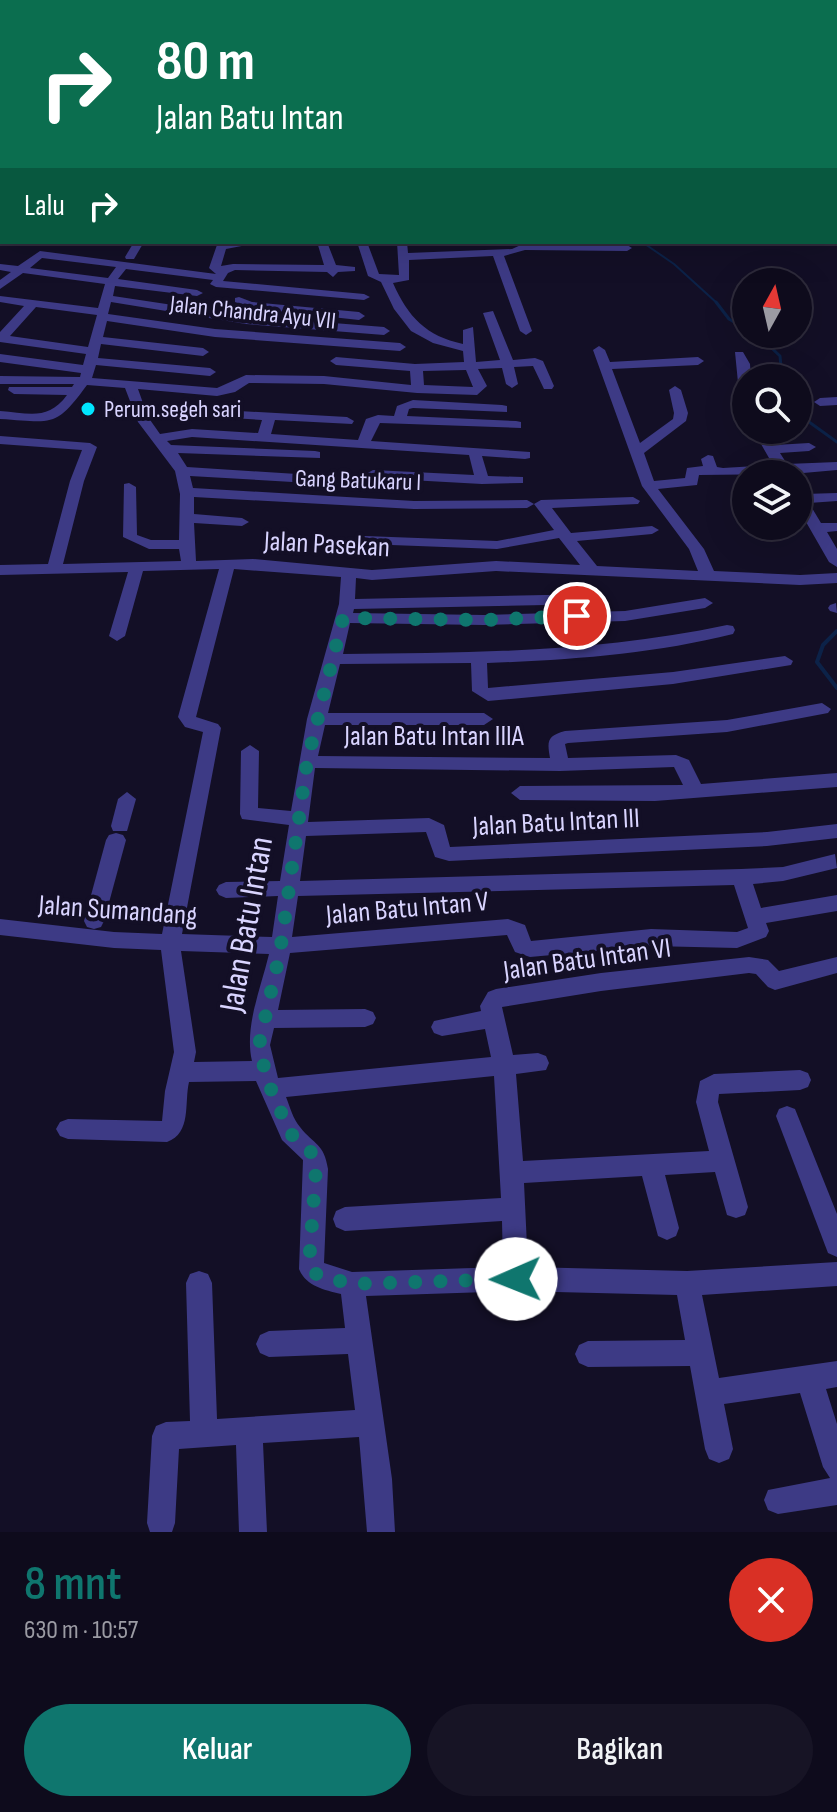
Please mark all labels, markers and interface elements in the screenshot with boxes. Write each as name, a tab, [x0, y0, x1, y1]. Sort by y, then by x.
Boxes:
text: 80 m	[156, 29, 255, 96]
icon: right	[24, 32, 128, 136]
text: Jalan Batu Intan	[156, 97, 344, 140]
icon: right	[81, 184, 125, 228]
text: Lalu	[24, 188, 65, 224]
north arrow	[732, 268, 812, 348]
map controls	[732, 268, 812, 540]
street label: Jalan Chandra Ayu VII	[168, 289, 337, 336]
button: search	[732, 364, 812, 444]
place label: Perum.segeh sari	[104, 395, 241, 424]
marker: Perum.segeh sari	[79, 400, 97, 418]
button: layers	[732, 460, 812, 540]
street label: Gang Batukaru I	[294, 464, 422, 497]
street label: Jalan Pasekan	[262, 525, 391, 564]
pin	[543, 582, 611, 650]
icon: arrive	[555, 594, 599, 638]
street label: Jalan Batu Intan IIIA	[343, 720, 525, 753]
street label: Jalan Batu Intan III	[471, 802, 641, 843]
street label: Jalan Batu Intan	[211, 833, 282, 1016]
street label: Jalan Batu Intan V	[323, 885, 490, 932]
street label: Jalan Sumandang	[36, 888, 198, 933]
street label: Jalan Batu Intan VI	[500, 931, 673, 988]
position arrow	[474, 1237, 558, 1321]
text: 8 mnt	[24, 1556, 122, 1613]
button: close	[729, 1558, 813, 1642]
text: 630 m · 10:57	[24, 1615, 138, 1646]
button: Keluar	[24, 1704, 411, 1796]
button: Bagikan	[427, 1704, 813, 1796]

